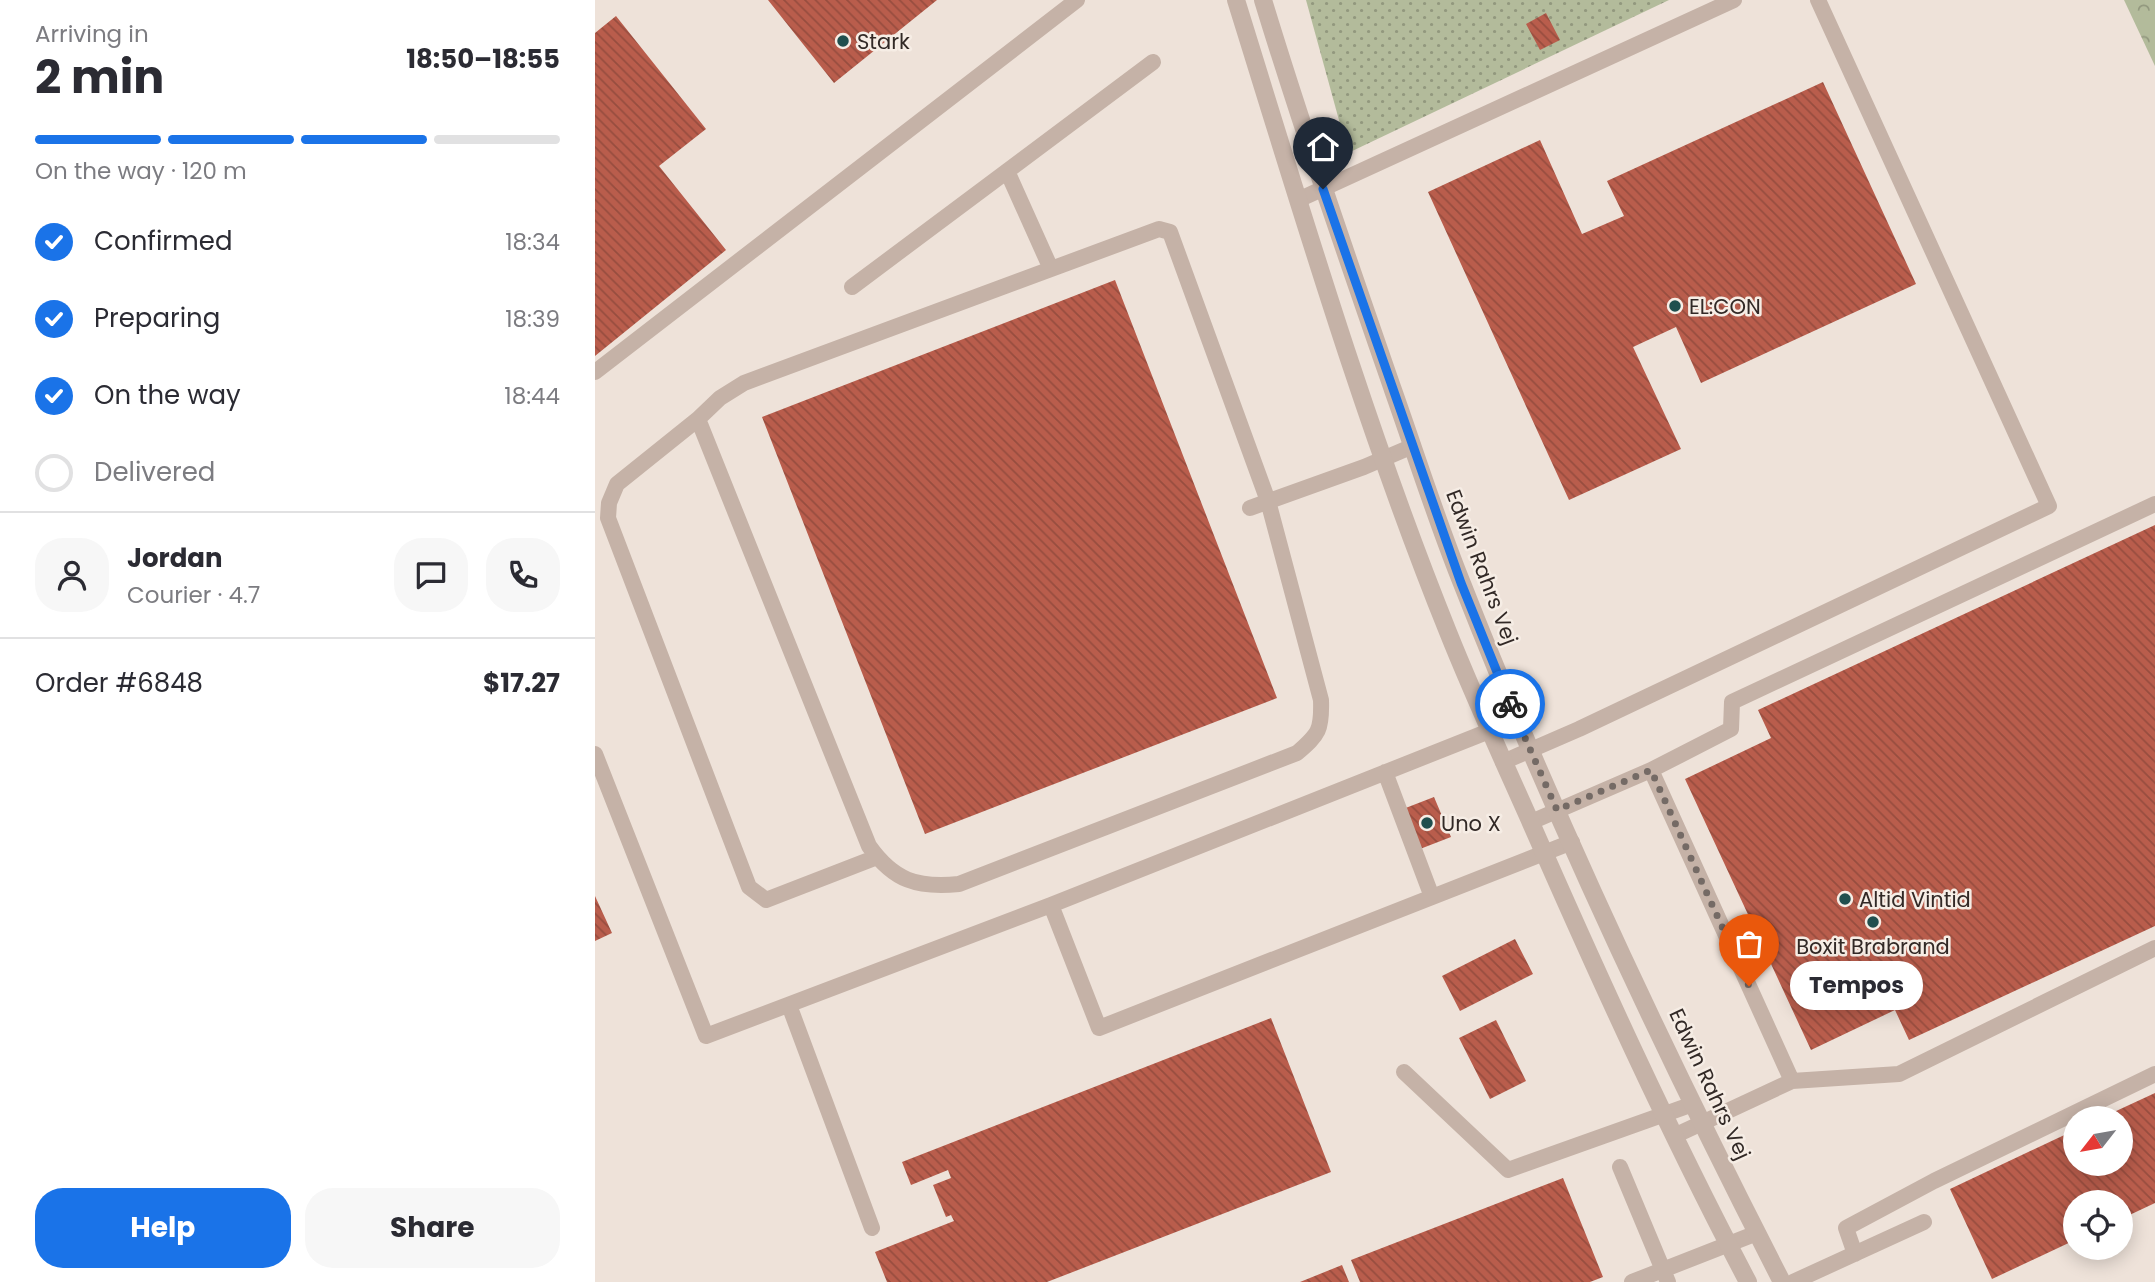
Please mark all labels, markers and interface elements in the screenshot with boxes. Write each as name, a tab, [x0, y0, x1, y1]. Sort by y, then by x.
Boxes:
text: Arriving in	[35, 18, 149, 50]
place label: Stark	[857, 27, 910, 56]
marker: Stark	[835, 33, 851, 49]
text: 18:50–18:55	[406, 41, 560, 77]
text: 2 min	[35, 45, 164, 109]
pin	[1293, 117, 1353, 189]
icon: home	[1304, 128, 1342, 166]
text: On the way · 120 m	[35, 155, 247, 187]
icon: check	[35, 223, 73, 261]
text: Confirmed	[94, 223, 232, 259]
text: 18:34	[505, 226, 560, 258]
place label: EL:CON	[1689, 292, 1761, 321]
marker: EL:CON	[1667, 298, 1683, 314]
icon: check	[35, 300, 73, 338]
text: Preparing	[94, 300, 220, 336]
text: 18:39	[505, 303, 560, 335]
icon: check	[35, 377, 73, 415]
text: On the way	[94, 377, 241, 413]
text: 18:44	[504, 380, 560, 412]
text: Delivered	[94, 454, 215, 490]
street label: Edwin Rahrs Vej	[1439, 485, 1525, 649]
button: person	[35, 538, 109, 612]
button: chat	[394, 538, 468, 612]
button: phone	[486, 538, 560, 612]
text: Jordan	[127, 540, 223, 576]
text: Courier · 4.7	[127, 579, 260, 611]
text: Order #6848	[35, 665, 203, 701]
text: $17.27	[483, 665, 560, 701]
courier	[1475, 669, 1545, 739]
icon: bike	[1491, 685, 1529, 723]
place label: Uno X	[1441, 809, 1501, 838]
marker: Uno X	[1419, 815, 1435, 831]
place label: Altid Vintid	[1859, 885, 1971, 914]
marker: Altid Vintid	[1837, 891, 1853, 907]
pin	[1719, 914, 1779, 986]
marker: Boxit Brabrand	[1865, 914, 1881, 930]
icon: bag	[1730, 925, 1768, 963]
place label: Boxit Brabrand	[1796, 932, 1950, 961]
callout: Tempos	[1791, 962, 1924, 1010]
text: Tempos	[1809, 969, 1904, 1001]
street label: Edwin Rahrs Vej	[1662, 1004, 1758, 1164]
north arrow	[2063, 1106, 2133, 1176]
map controls	[2063, 1106, 2133, 1260]
button: Help	[35, 1188, 291, 1268]
button: Share	[305, 1188, 560, 1268]
button: locate	[2063, 1190, 2133, 1260]

